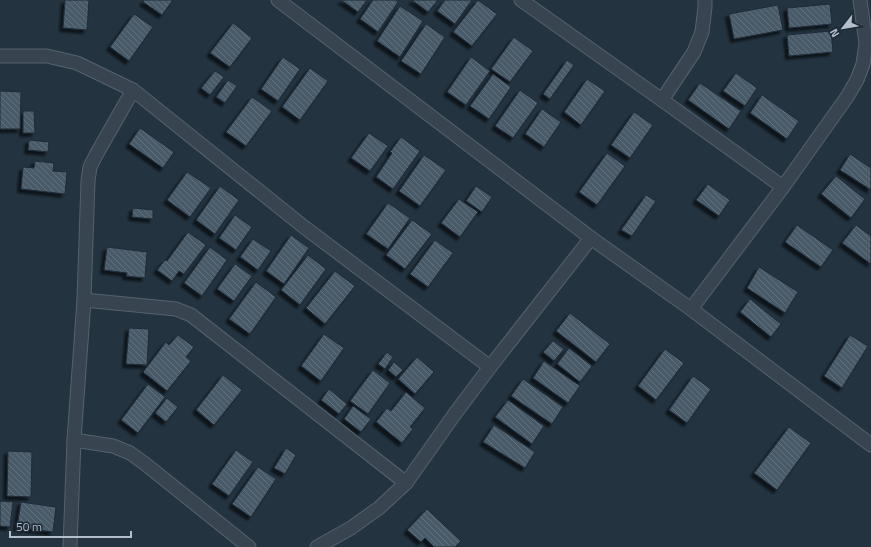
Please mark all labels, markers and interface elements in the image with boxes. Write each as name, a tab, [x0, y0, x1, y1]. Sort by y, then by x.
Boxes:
north arrow	[823, 8, 863, 48]
text: N	[826, 26, 843, 41]
scale bar	[10, 513, 131, 539]
text: 50 m	[16, 517, 42, 536]

